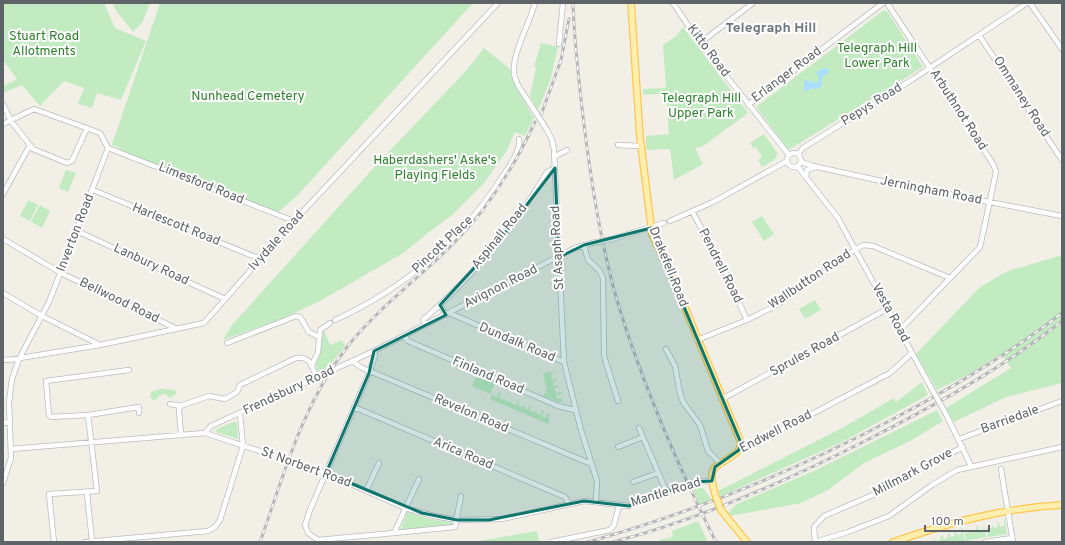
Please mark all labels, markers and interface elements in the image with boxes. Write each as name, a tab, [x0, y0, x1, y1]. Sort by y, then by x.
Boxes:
district label: Telegraph Hill	[726, 20, 816, 37]
street label: Kitto Road	[683, 22, 733, 80]
park label: Stuart Road Allotments	[9, 29, 79, 60]
park label: Telegraph Hill Lower Park	[837, 41, 917, 72]
street label: Erlanger Road	[749, 44, 825, 106]
street label: Ommaney Road	[989, 54, 1053, 140]
street label: Arbuthnot Road	[926, 67, 990, 153]
street label: Pepys Road	[839, 80, 905, 130]
park label: Nunhead Cemetery	[191, 89, 305, 105]
park label: Telegraph Hill Upper Park	[661, 91, 741, 122]
park label: Haberdashers' Aske's Playing Fields	[373, 153, 497, 184]
street label: Limesford Road	[156, 160, 246, 208]
street label: Jerningham Road	[879, 173, 983, 209]
street label: Inverton Road	[54, 192, 98, 274]
street label: Harlescott Road	[130, 200, 222, 250]
street label: Aspinall Road	[469, 201, 531, 273]
street label: St Asaph Road	[548, 205, 568, 291]
street label: Ivydale Road	[246, 208, 308, 274]
street label: Pincott Place	[409, 213, 477, 277]
street label: Drakefell Road	[645, 225, 691, 309]
street label: Pendrell Road	[694, 226, 746, 306]
street label: Lanbury Road	[111, 241, 191, 289]
street label: Wallbutton Road	[766, 247, 854, 313]
street label: Avignon Road	[461, 262, 541, 312]
street label: Bellwood Road	[76, 275, 162, 327]
street label: Vesta Road	[867, 281, 913, 345]
street label: Dundalk Road	[476, 320, 558, 366]
street label: Sprules Road	[768, 329, 842, 381]
street label: Finland Road	[450, 354, 526, 398]
street label: Frendsbury Road	[241, 363, 337, 419]
street label: Revelon Road	[431, 391, 511, 437]
street label: Barriedale	[979, 402, 1041, 438]
street label: Endwell Road	[737, 407, 815, 457]
street label: Arica Road	[431, 434, 495, 474]
street label: St Norbert Road	[259, 444, 353, 492]
street label: Millmark Grove	[870, 445, 956, 501]
street label: Mantle Road	[629, 475, 703, 511]
scale bar	[925, 507, 989, 533]
text: 100 m	[931, 514, 964, 530]

